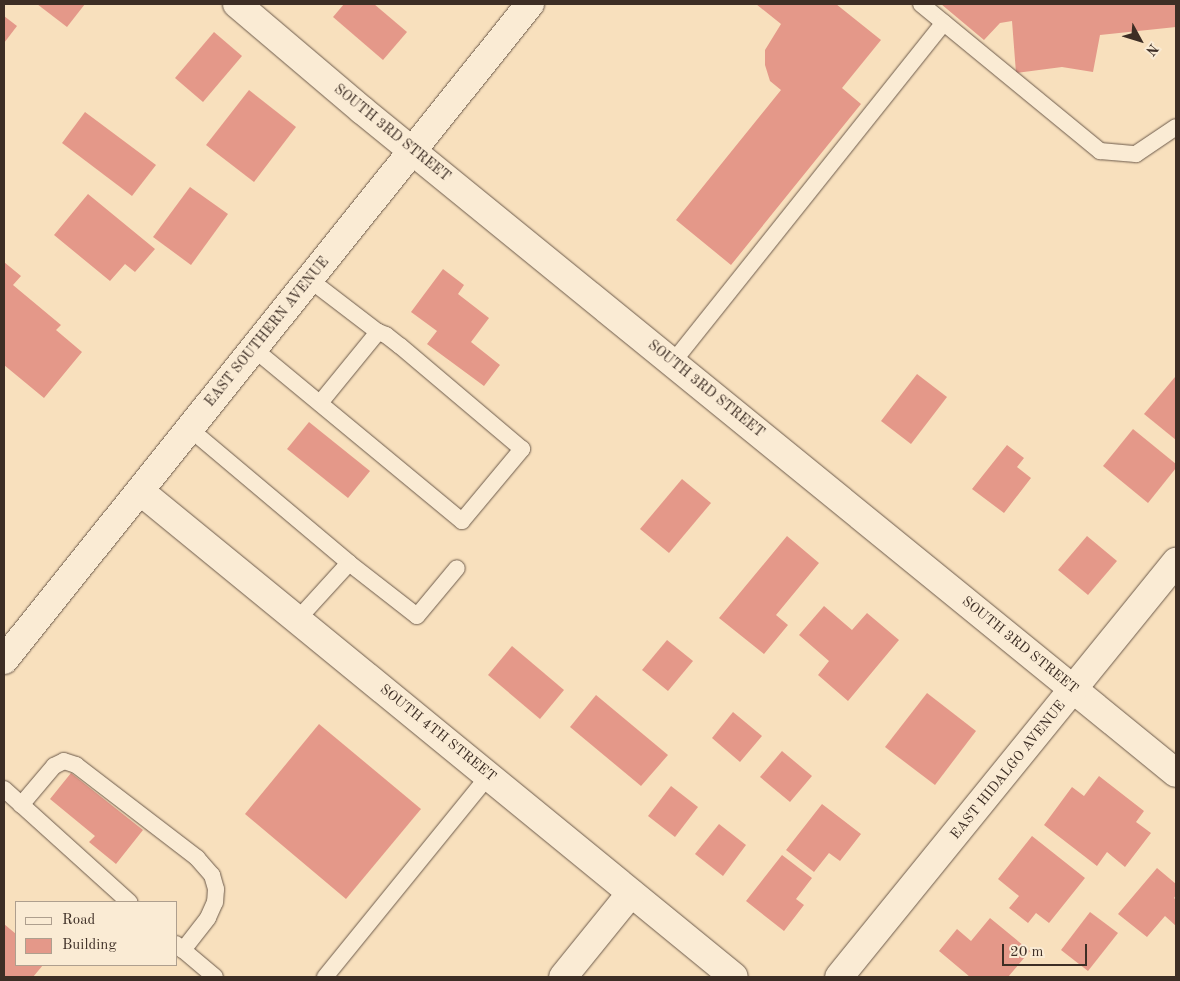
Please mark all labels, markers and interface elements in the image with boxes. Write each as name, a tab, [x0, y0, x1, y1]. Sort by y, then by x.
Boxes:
north arrow	[1115, 15, 1165, 65]
text: N	[1143, 41, 1160, 58]
street label: SOUTH 3RD STREET	[330, 81, 454, 185]
street label: EAST SOUTHERN AVENUE	[201, 254, 333, 410]
street label: SOUTH 3RD STREET	[644, 337, 768, 441]
street label: SOUTH 3RD STREET	[958, 593, 1082, 697]
street label: SOUTH 4TH STREET	[376, 681, 500, 785]
street label: EAST HIDALGO AVENUE	[947, 697, 1069, 843]
legend	[15, 901, 178, 966]
text: Road	[62, 913, 95, 928]
scale bar	[1005, 934, 1090, 966]
text: Building	[62, 938, 117, 953]
text: 20 m	[1010, 945, 1044, 960]

